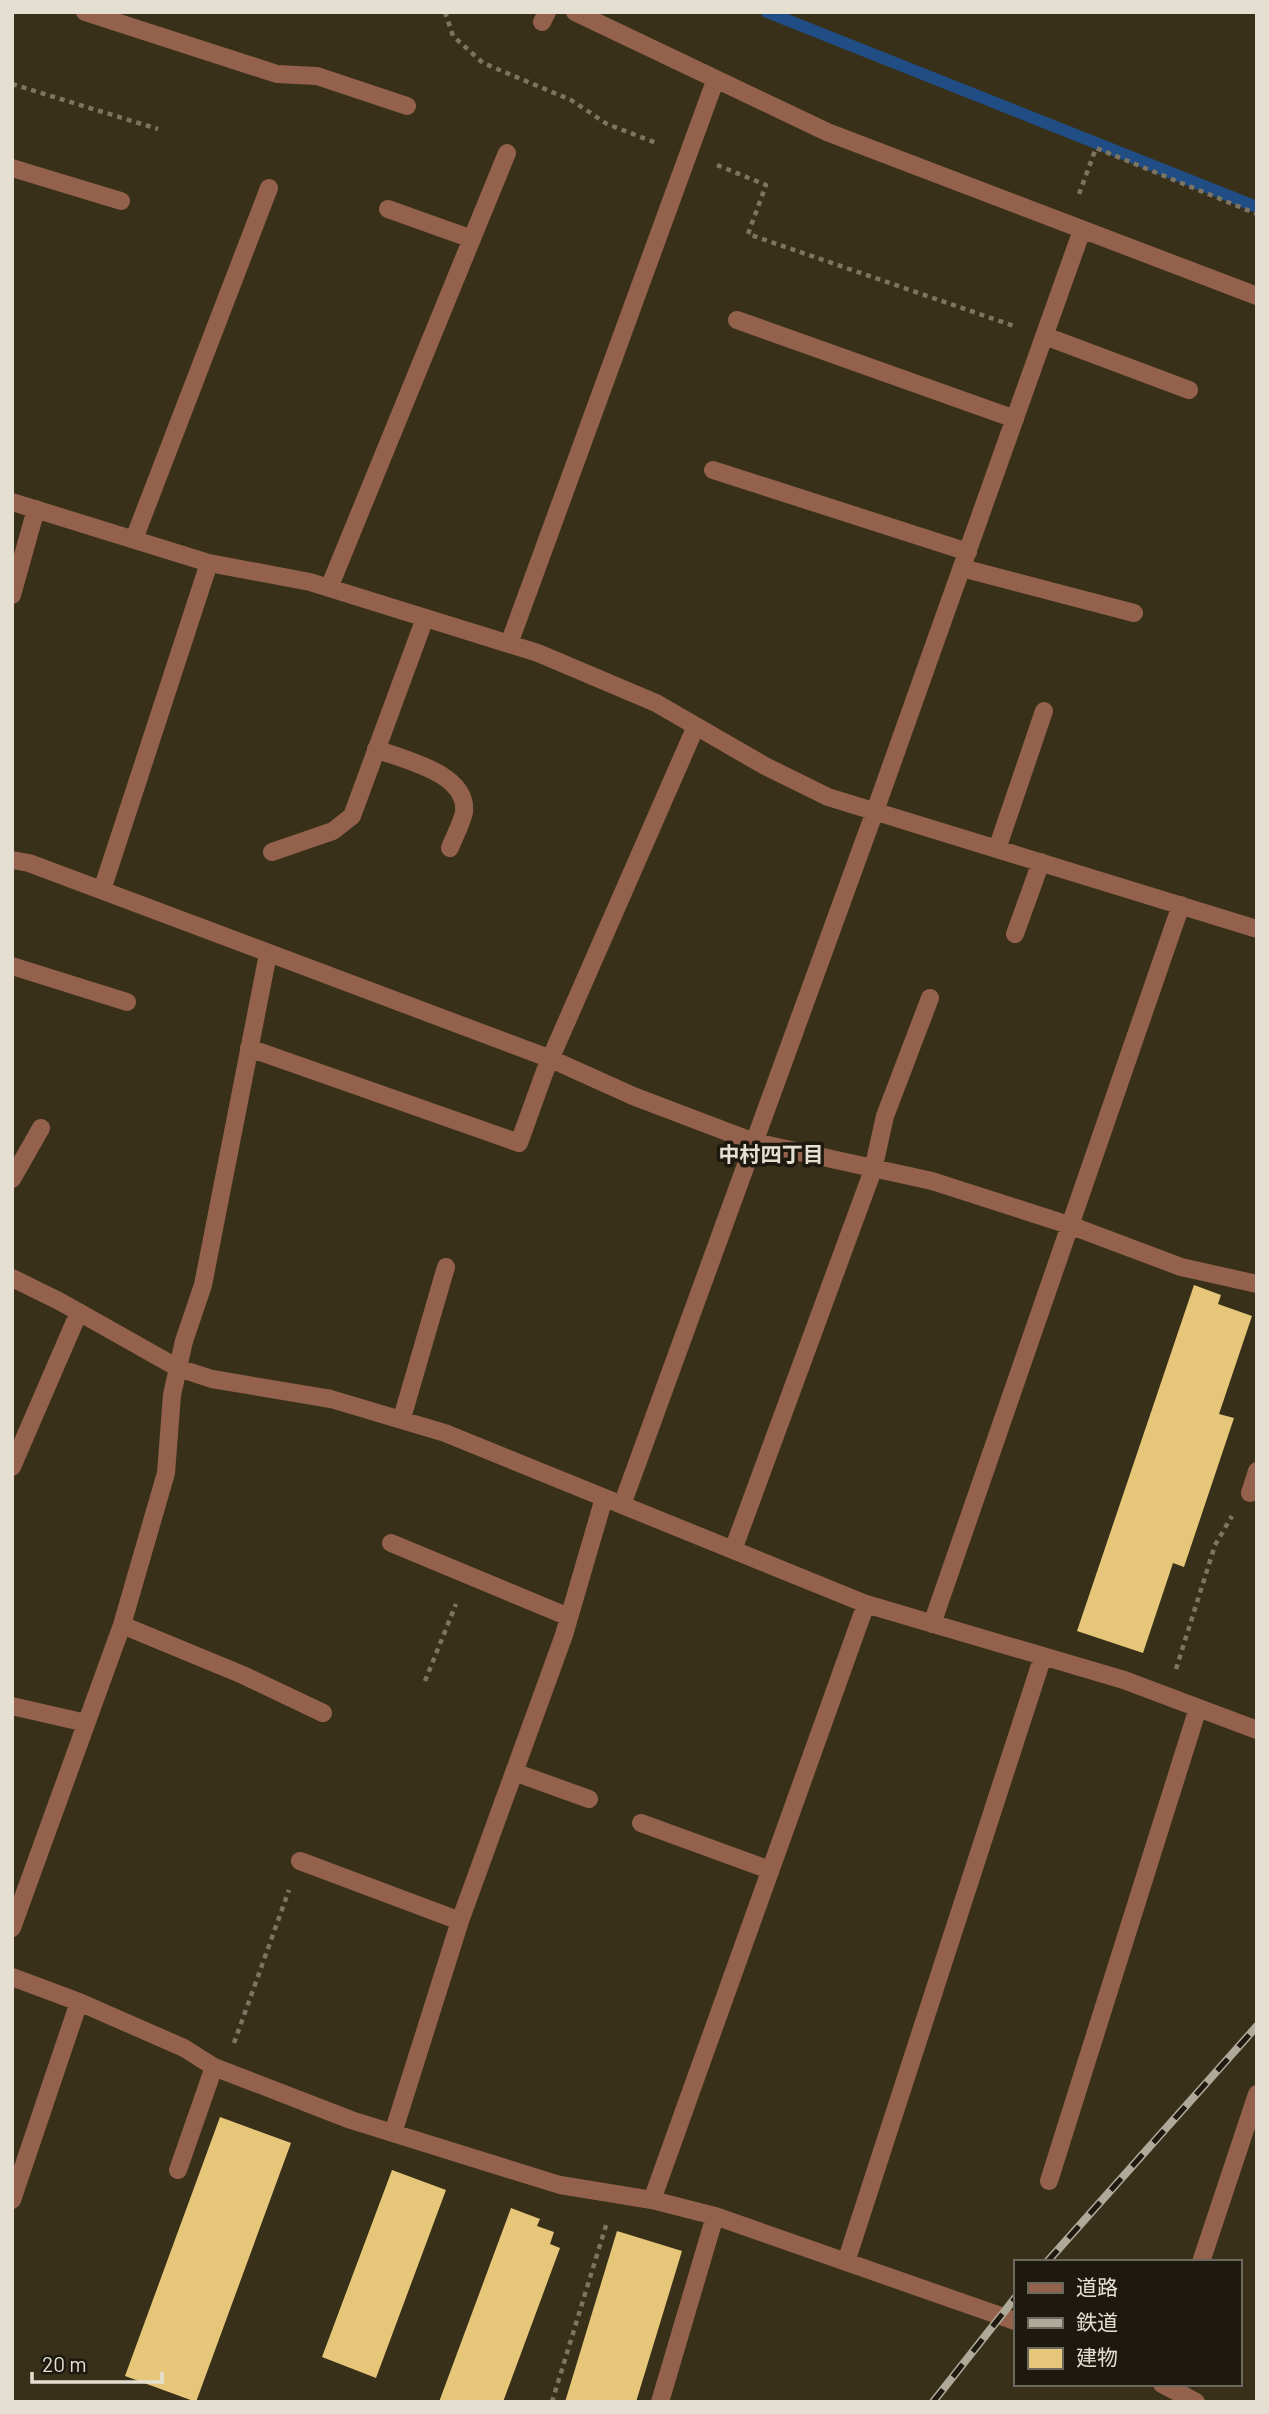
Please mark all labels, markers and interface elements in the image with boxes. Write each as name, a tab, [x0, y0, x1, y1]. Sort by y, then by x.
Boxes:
district label: 中村四丁目	[719, 1141, 824, 1166]
legend	[1014, 2260, 1241, 2386]
text: 道路	[1076, 2274, 1118, 2299]
text: 鉄道	[1076, 2309, 1118, 2334]
scale bar	[32, 2340, 161, 2384]
text: 建物	[1076, 2344, 1118, 2369]
text: 20 m	[42, 2351, 87, 2376]

